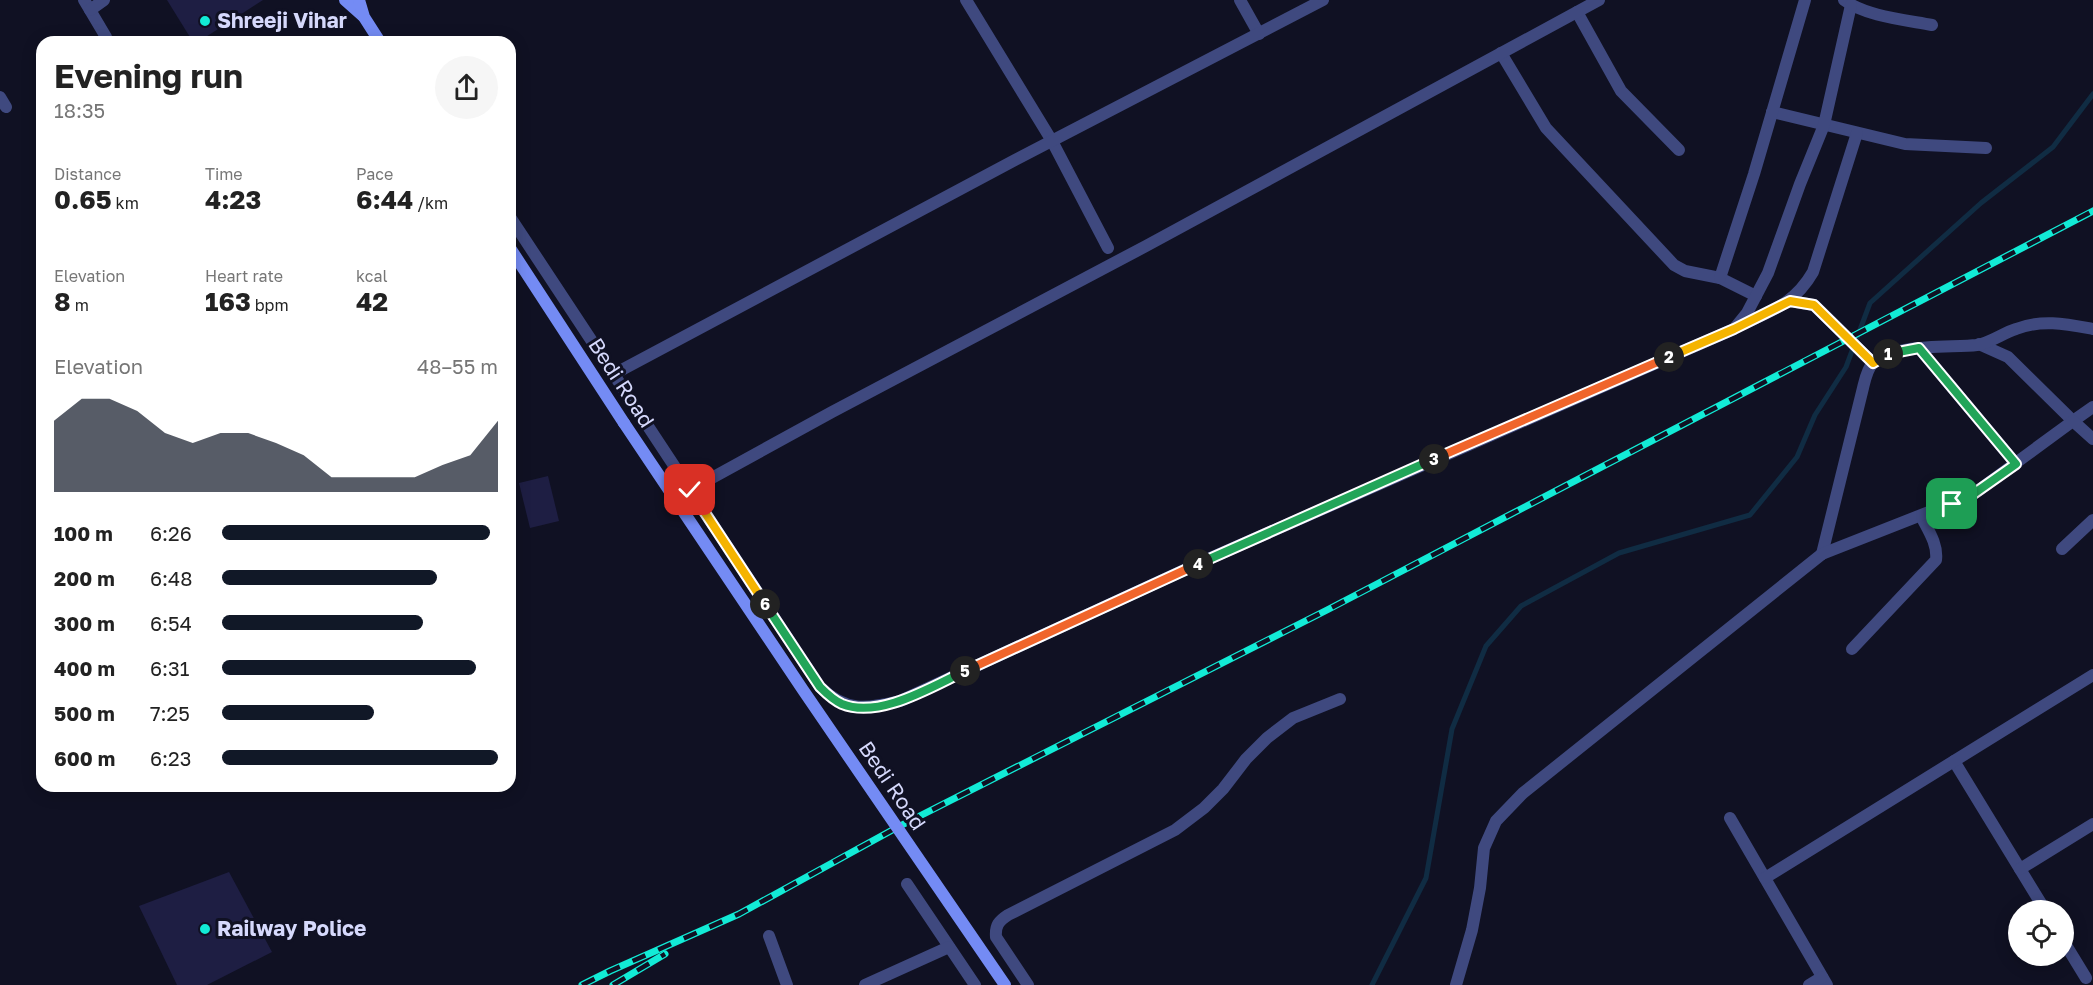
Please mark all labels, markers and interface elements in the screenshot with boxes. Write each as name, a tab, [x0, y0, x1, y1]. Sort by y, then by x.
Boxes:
place label: Shreeji Vihar	[217, 7, 347, 33]
marker: Shreeji Vihar	[198, 14, 212, 28]
text: Evening run	[54, 56, 243, 95]
button: share	[435, 56, 498, 119]
text: 18:35	[54, 98, 105, 122]
text: Distance	[54, 164, 121, 184]
text: Time	[205, 164, 243, 184]
text: Pace	[356, 164, 393, 184]
text: 0.65	[54, 184, 112, 215]
text: 4:23	[205, 184, 261, 215]
text: 6:44	[356, 184, 413, 215]
text: km	[112, 193, 139, 213]
text: /km	[413, 193, 448, 213]
text: Elevation	[54, 266, 125, 286]
text: Heart rate	[205, 266, 283, 286]
text: kcal	[356, 266, 388, 286]
text: 8	[54, 286, 71, 317]
text: 163	[205, 286, 251, 317]
text: 42	[356, 286, 388, 317]
text: m	[71, 295, 89, 315]
text: bpm	[251, 295, 289, 315]
street label: Bedi Road	[583, 333, 660, 432]
pin: 1	[1873, 339, 1903, 369]
pin: 2	[1654, 342, 1684, 372]
text: 1	[1884, 344, 1892, 364]
text: 2	[1664, 347, 1674, 367]
text: Elevation	[54, 354, 143, 378]
text: 48–55 m	[417, 354, 498, 378]
pin: 3	[1419, 444, 1449, 474]
text: 3	[1429, 449, 1439, 469]
pin	[664, 464, 715, 515]
icon: check	[673, 473, 706, 506]
pin	[1926, 478, 1977, 529]
icon: arrive	[1935, 487, 1968, 520]
text: 100 m	[54, 521, 113, 545]
text: 6:26	[150, 521, 192, 545]
pin: 4	[1183, 549, 1213, 579]
text: 4	[1193, 554, 1203, 574]
text: 200 m	[54, 566, 115, 590]
text: 6:48	[150, 566, 193, 590]
pin: 6	[750, 589, 780, 619]
text: 6	[760, 594, 770, 614]
text: 300 m	[54, 611, 115, 635]
text: 6:54	[150, 611, 192, 635]
text: 400 m	[54, 656, 115, 680]
text: 6:31	[150, 656, 190, 680]
pin: 5	[950, 656, 980, 686]
text: 5	[960, 661, 970, 681]
text: 500 m	[54, 701, 115, 725]
text: 7:25	[150, 701, 190, 725]
street label: Bedi Road	[854, 736, 932, 835]
text: 600 m	[54, 746, 115, 770]
text: 6:23	[150, 746, 191, 770]
map controls	[2008, 900, 2074, 966]
button: locate	[2008, 900, 2074, 966]
place label: Railway Police	[217, 915, 366, 941]
marker: Railway Police	[198, 922, 212, 936]

